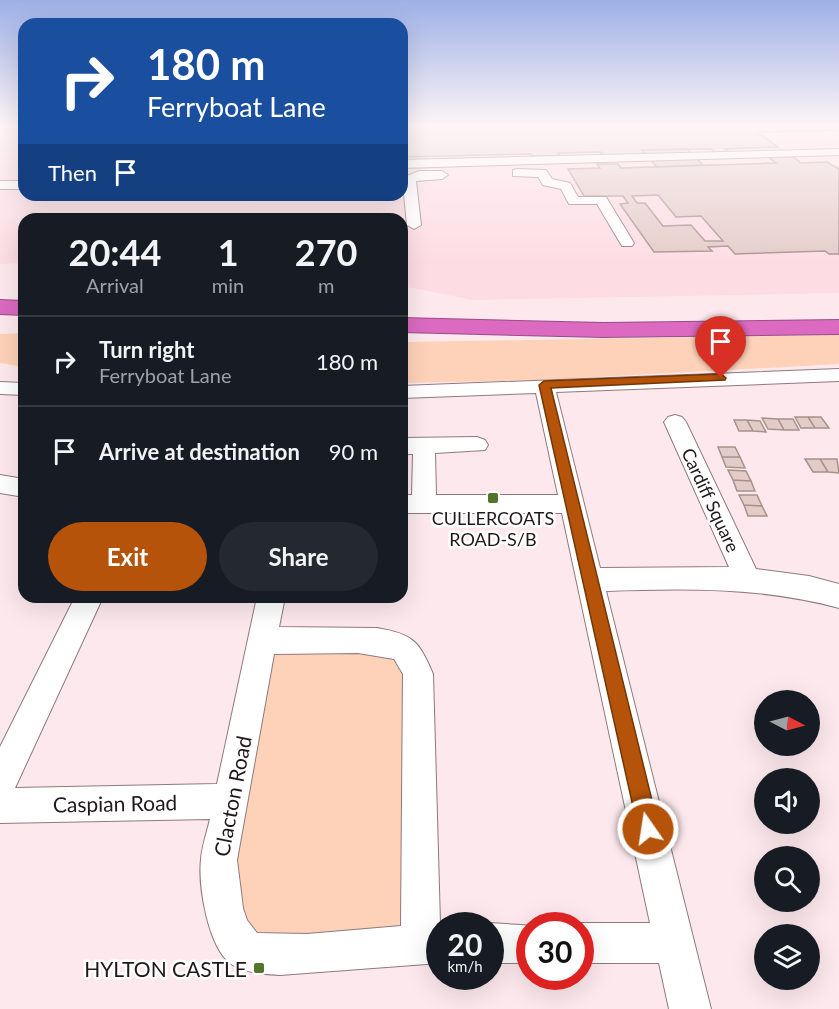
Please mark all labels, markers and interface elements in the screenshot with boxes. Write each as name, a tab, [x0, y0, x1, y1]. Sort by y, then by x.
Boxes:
text: 180 m	[147, 39, 265, 89]
icon: right	[48, 42, 126, 120]
text: Ferryboat Lane	[147, 90, 326, 123]
icon: arrive	[109, 156, 142, 189]
text: Then	[48, 159, 97, 186]
text: 20:44	[69, 230, 161, 274]
text: 1	[218, 230, 239, 274]
text: 270	[295, 230, 357, 274]
text: Arrival	[86, 273, 144, 297]
text: min	[212, 273, 244, 297]
text: m	[318, 273, 334, 297]
pin	[695, 316, 746, 378]
icon: arrive	[704, 325, 737, 358]
text: Turn right	[99, 336, 194, 363]
icon: right	[48, 345, 81, 378]
text: 180 m	[316, 348, 378, 375]
text: Ferryboat Lane	[99, 363, 231, 387]
icon: arrive	[48, 435, 81, 468]
text: Arrive at destination	[99, 438, 300, 465]
text: 90 m	[329, 438, 378, 465]
street label: Cardiff Square	[677, 444, 745, 556]
marker: CULLERCOATS ROAD-S/B	[486, 491, 500, 505]
place label: CULLERCOATS ROAD-S/B	[432, 507, 554, 550]
button: Exit	[48, 522, 207, 591]
button: Share	[219, 522, 378, 591]
north arrow	[754, 690, 820, 756]
map controls	[754, 690, 820, 990]
street label: Clacton Road	[208, 733, 256, 859]
button: sound	[754, 768, 820, 834]
street label: Caspian Road	[53, 789, 177, 817]
position arrow	[616, 797, 680, 861]
button: search	[754, 846, 820, 912]
speed limit sign: 30	[516, 912, 594, 990]
button: layers	[754, 924, 820, 990]
text: 20	[448, 926, 482, 962]
place label: HYLTON CASTLE	[84, 956, 247, 981]
text: km/h	[447, 957, 483, 975]
marker: HYLTON CASTLE	[252, 961, 266, 975]

